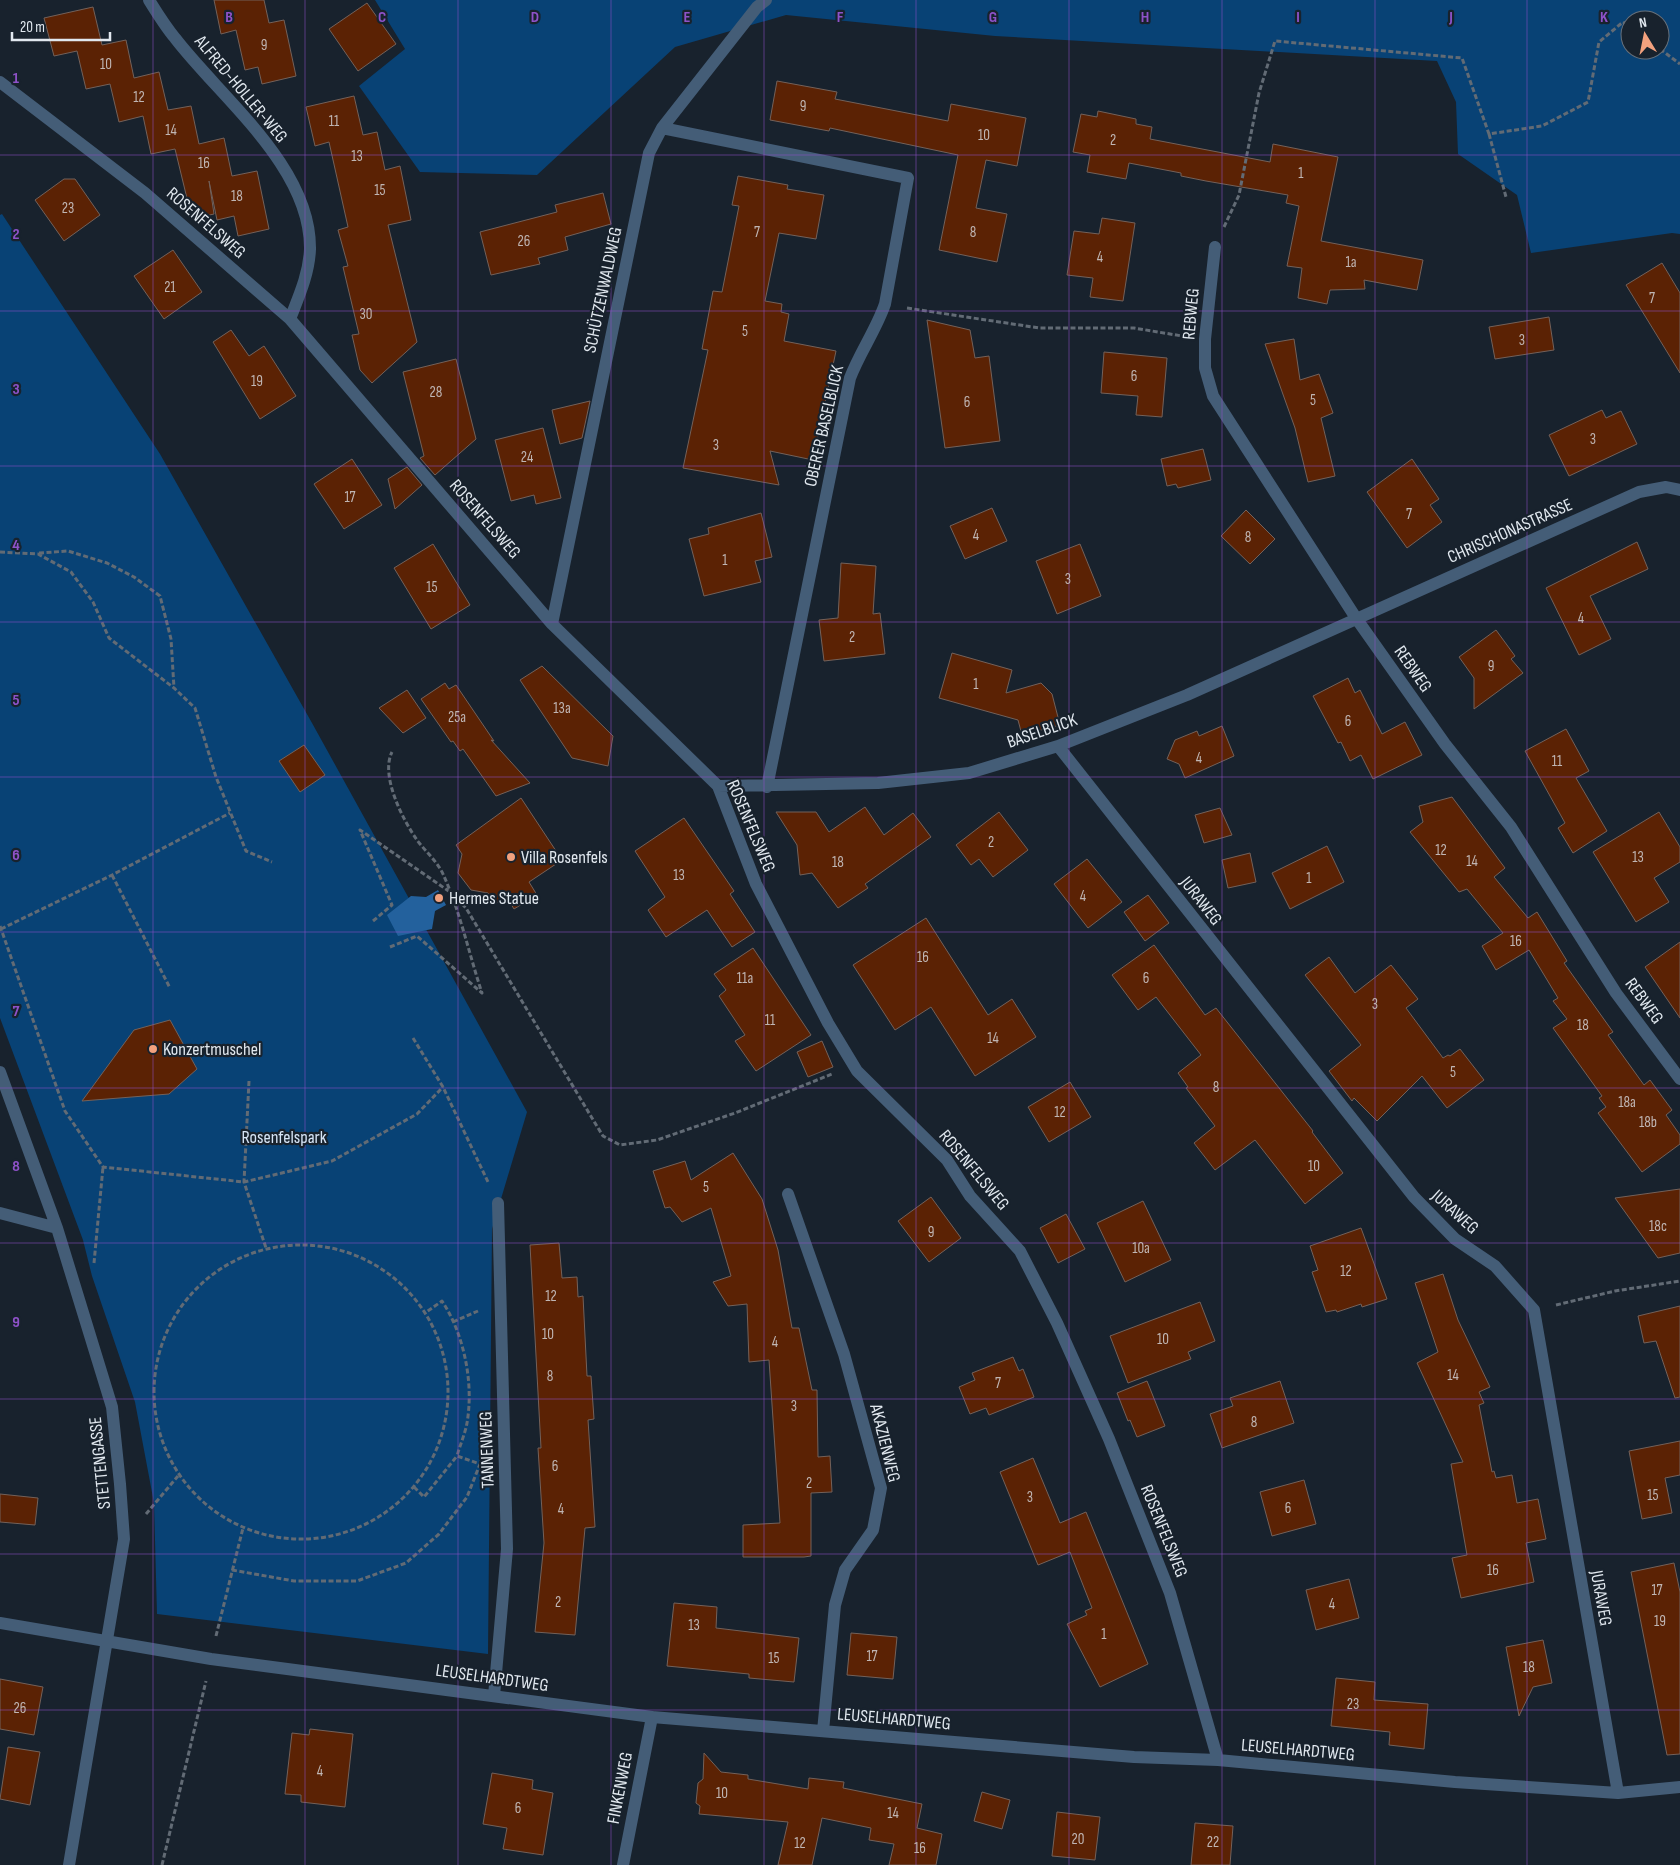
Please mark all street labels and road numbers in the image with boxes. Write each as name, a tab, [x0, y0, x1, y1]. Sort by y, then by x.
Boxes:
street label: ALFRED-HOLLER-WEG	[189, 30, 292, 147]
street label: ROSENFELSWEG	[162, 183, 250, 263]
street label: SCHÜTZENWALDWEG	[579, 225, 627, 355]
street label: REBWEG	[1178, 287, 1204, 341]
street label: OBERER BASELBLICK	[800, 362, 848, 489]
street label: ROSENFELSWEG	[445, 475, 525, 563]
street label: CHRISCHONASTRASSE	[1444, 494, 1576, 568]
street label: REBWEG	[1390, 642, 1436, 696]
street label: BASELBLICK	[1004, 709, 1081, 753]
street label: ROSENFELSWEG	[722, 777, 780, 875]
street label: JURAWEG	[1175, 872, 1227, 930]
street label: REBWEG	[1620, 974, 1668, 1028]
street label: ROSENFELSWEG	[934, 1126, 1014, 1214]
street label: JURAWEG	[1426, 1185, 1483, 1239]
street label: AKAZIENWEG	[865, 1401, 905, 1484]
street label: TANNENWEG	[475, 1411, 499, 1489]
street label: STETTENGASSE	[85, 1416, 115, 1510]
street label: ROSENFELSWEG	[1136, 1482, 1192, 1580]
street label: JURAWEG	[1586, 1568, 1616, 1627]
street label: LEUSELHARDTWEG	[434, 1660, 550, 1696]
street label: LEUSELHARDTWEG	[836, 1704, 952, 1734]
street label: LEUSELHARDTWEG	[1240, 1735, 1356, 1765]
street label: FINKENWEG	[603, 1750, 637, 1826]

